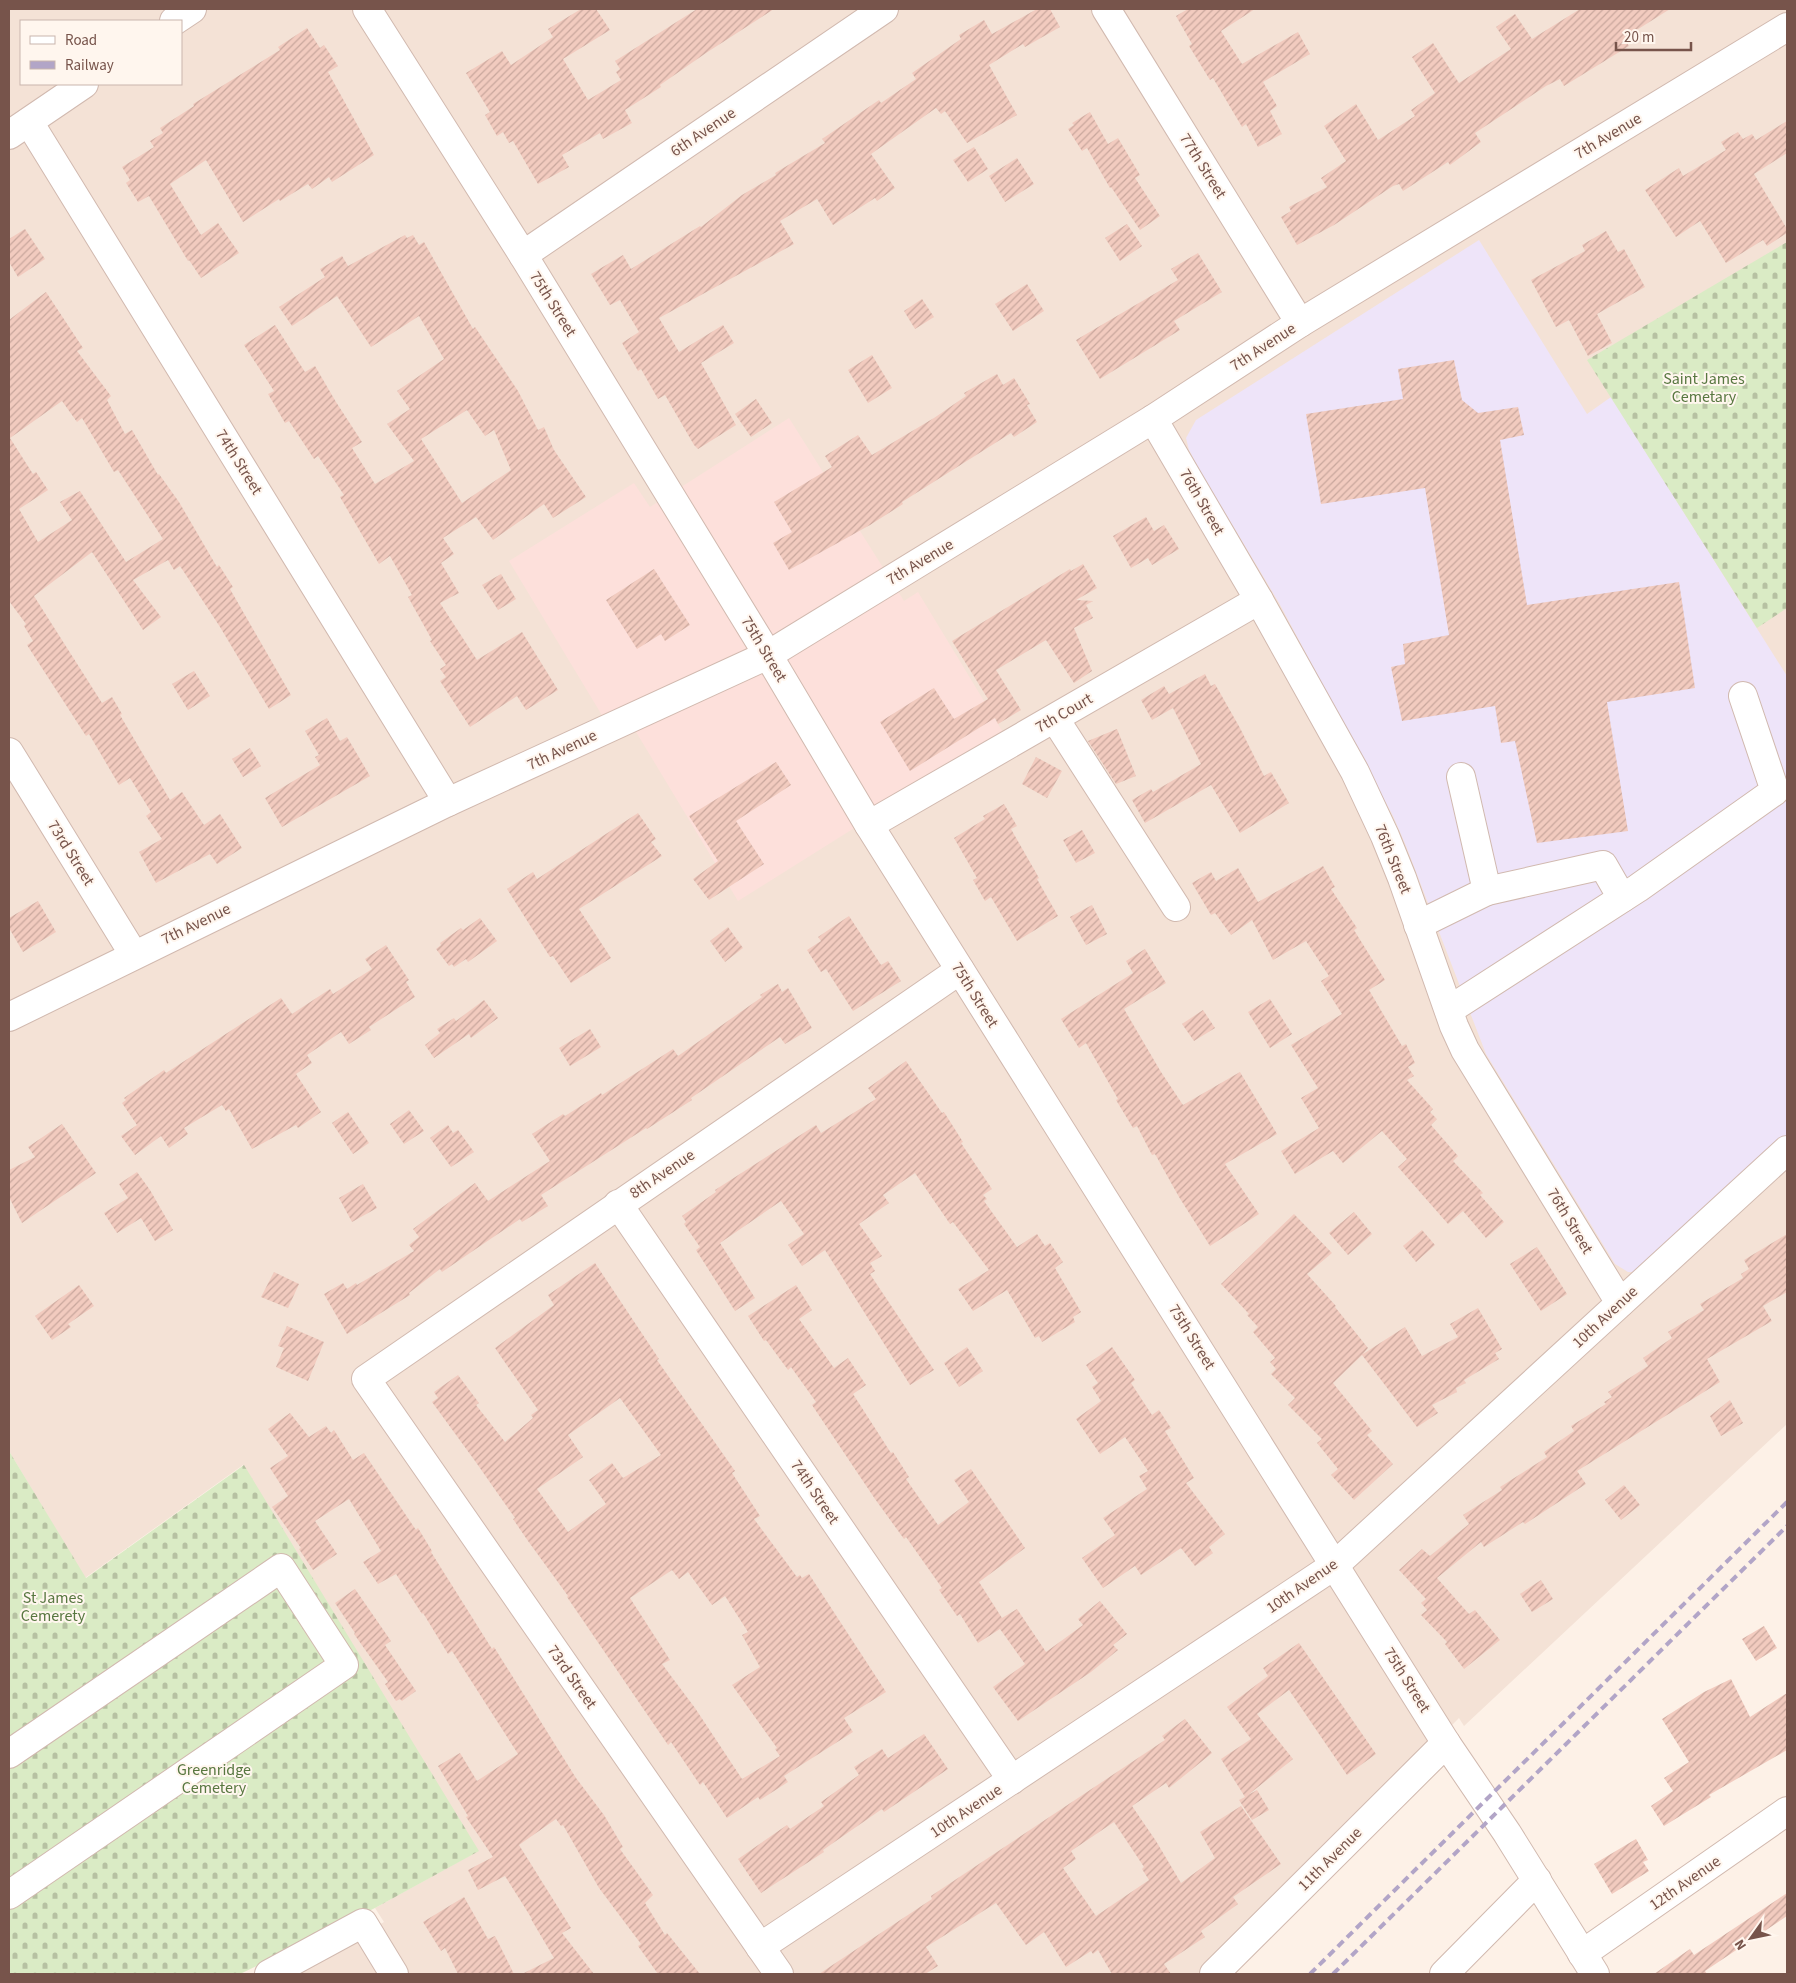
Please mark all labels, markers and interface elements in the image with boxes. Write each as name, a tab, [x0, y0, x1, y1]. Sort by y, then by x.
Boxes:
legend	[20, 20, 182, 85]
scale bar	[1616, 20, 1691, 52]
text: 20 m	[1624, 27, 1654, 48]
text: Road	[65, 30, 97, 51]
text: Railway	[65, 55, 114, 76]
street label: 6th Avenue	[666, 102, 740, 162]
street label: 7th Avenue	[1570, 107, 1646, 165]
street label: 77th Street	[1174, 129, 1232, 203]
street label: 75th Street	[524, 267, 582, 341]
street label: 7th Avenue	[1226, 317, 1300, 377]
park label: Saint James Cemetary	[1663, 368, 1745, 408]
street label: 74th Street	[210, 425, 268, 499]
street label: 76th Street	[1174, 465, 1230, 540]
street label: 7th Avenue	[882, 533, 958, 591]
street label: 75th Street	[736, 612, 793, 687]
street label: 7th Court	[1031, 687, 1097, 738]
street label: 7th Avenue	[524, 724, 600, 776]
street label: 73rd Street	[42, 816, 100, 890]
street label: 76th Street	[1369, 821, 1417, 898]
street label: 7th Avenue	[158, 898, 234, 950]
street label: 75th Street	[946, 958, 1004, 1032]
street label: 8th Avenue	[625, 1144, 699, 1204]
street label: 76th Street	[1542, 1184, 1599, 1259]
street label: 10th Avenue	[1567, 1281, 1643, 1353]
street label: 75th Street	[1163, 1300, 1221, 1374]
street label: 74th Street	[785, 1455, 845, 1529]
street label: 10th Avenue	[1262, 1553, 1342, 1619]
park label: St James Cemerety	[21, 1587, 86, 1627]
street label: 73rd Street	[542, 1641, 602, 1714]
street label: 75th Street	[1378, 1643, 1436, 1717]
park label: Greenridge Cemetery	[177, 1759, 251, 1799]
street label: 10th Avenue	[926, 1779, 1006, 1843]
street label: 11th Avenue	[1293, 1822, 1367, 1896]
street label: 12th Avenue	[1645, 1850, 1725, 1916]
north arrow	[1726, 1913, 1776, 1963]
text: N	[1730, 1935, 1752, 1954]

